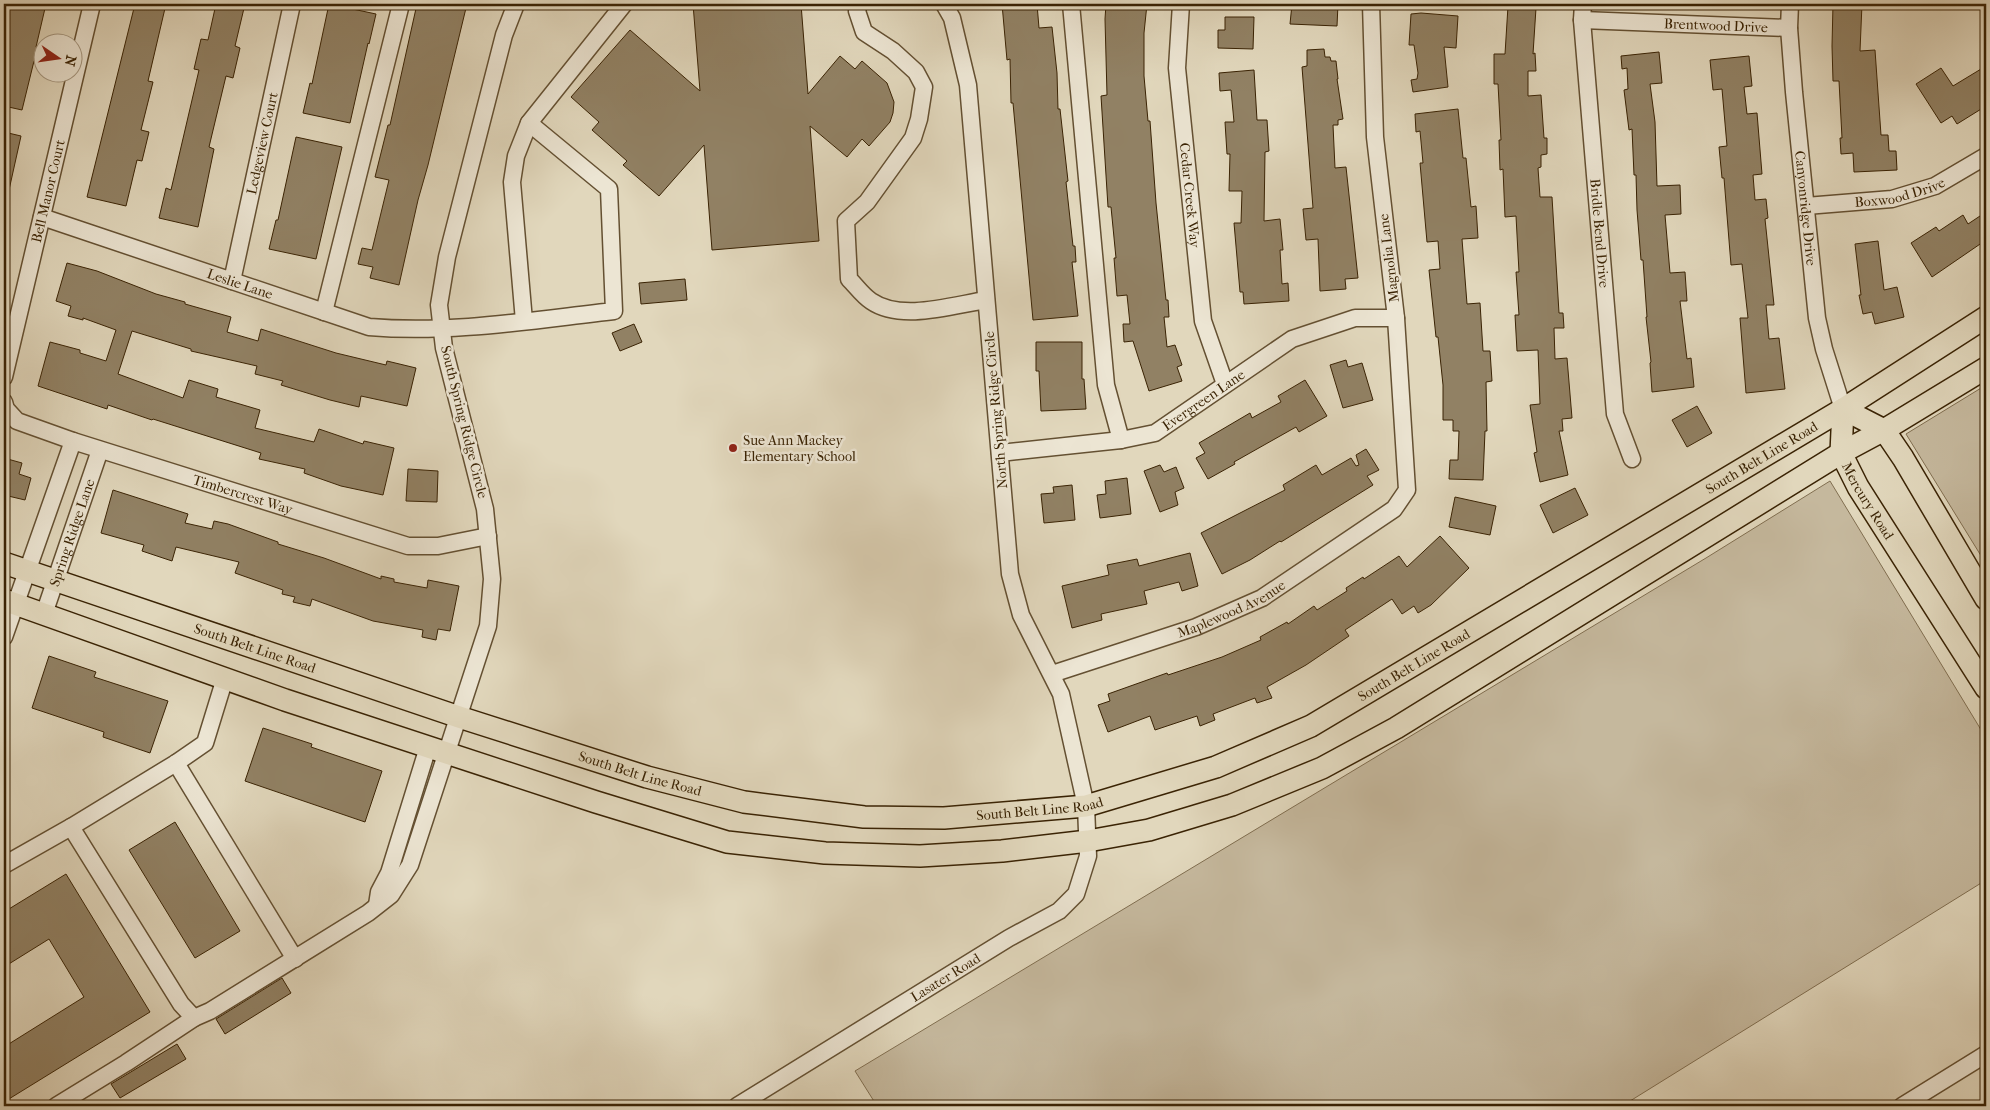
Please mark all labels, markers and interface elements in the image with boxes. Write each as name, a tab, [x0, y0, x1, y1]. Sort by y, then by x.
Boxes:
street label: Brentwood Drive	[1664, 15, 1768, 36]
north arrow	[32, 32, 82, 82]
text: N	[61, 54, 80, 68]
street label: Ledgeview Court	[243, 91, 281, 196]
street label: Bell Manor Court	[27, 138, 68, 244]
street label: Cedar Creek Way	[1176, 142, 1204, 249]
street label: Canyonridge Drive	[1792, 150, 1820, 266]
street label: Boxwood Drive	[1854, 174, 1948, 211]
street label: Bridle Bend Drive	[1587, 178, 1613, 289]
street label: Magnolia Lane	[1375, 213, 1403, 303]
street label: Leslie Lane	[205, 265, 275, 303]
street label: North Spring Ridge Circle	[981, 330, 1011, 489]
street label: South Spring Ridge Circle	[437, 344, 491, 500]
street label: Evergreen Lane	[1159, 366, 1248, 434]
street label: South Belt Line Road	[1702, 417, 1821, 497]
place label: Sue Ann Mackey Elementary School	[743, 432, 856, 465]
marker: Sue Ann Mackey Elementary School	[727, 442, 739, 454]
street label: Mercury Road	[1838, 459, 1898, 543]
street label: Timbercrest Way	[191, 471, 295, 518]
street label: Spring Ridge Lane	[46, 476, 98, 589]
street label: Maplewood Avenue	[1175, 576, 1289, 641]
street label: South Belt Line Road	[192, 619, 318, 677]
street label: South Belt Line Road	[1355, 625, 1473, 705]
street label: South Belt Line Road	[576, 747, 704, 799]
street label: South Belt Line Road	[976, 793, 1106, 824]
street label: Lasater Road	[907, 949, 984, 1005]

